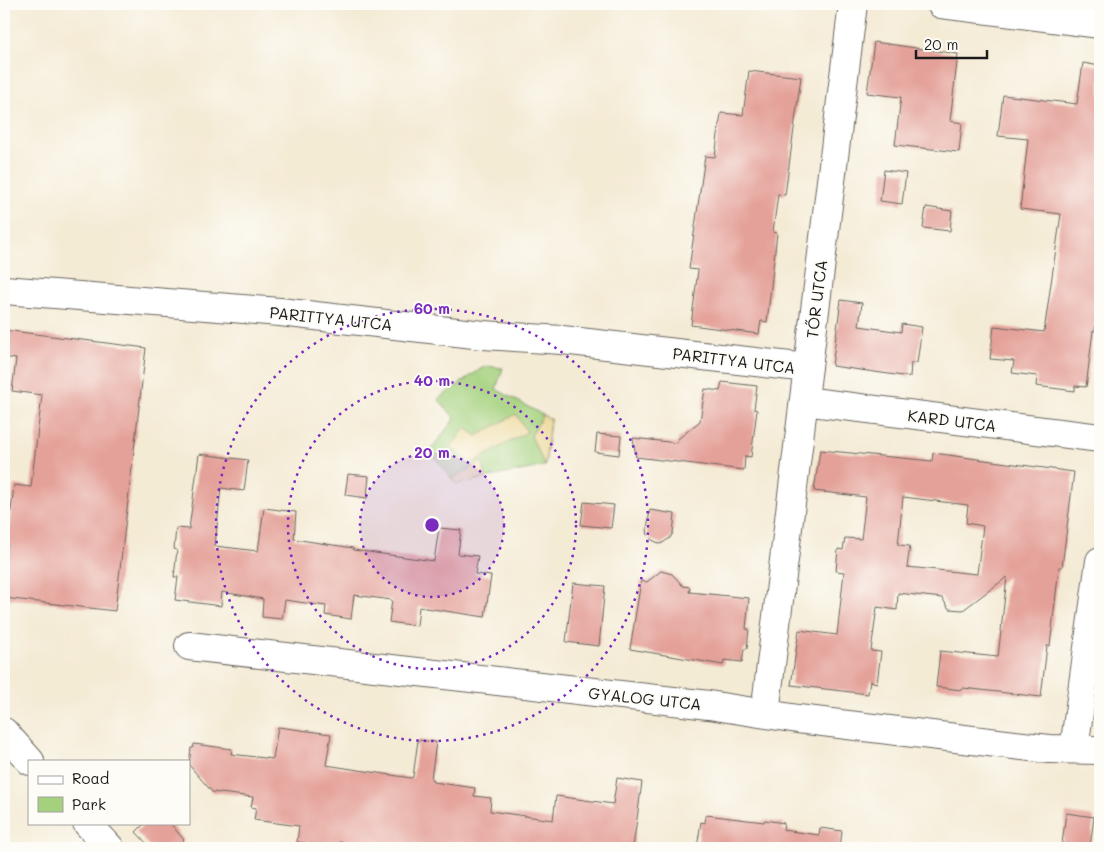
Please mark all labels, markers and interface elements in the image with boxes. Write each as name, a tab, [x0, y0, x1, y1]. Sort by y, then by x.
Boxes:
scale bar	[916, 28, 988, 60]
text: 20 m	[924, 34, 958, 54]
street label: TŐR UTCA	[801, 258, 831, 340]
text: 60 m	[414, 298, 450, 318]
street label: PARITTYA UTCA	[269, 301, 393, 335]
street label: PARITTYA UTCA	[671, 342, 797, 378]
text: 40 m	[414, 370, 450, 390]
street label: KARD UTCA	[906, 404, 998, 436]
text: 20 m	[414, 442, 450, 462]
centre of rings	[423, 516, 441, 534]
street label: GYALOG UTCA	[587, 682, 703, 714]
legend	[28, 760, 190, 824]
text: Road	[72, 768, 109, 788]
text: Park	[72, 794, 106, 814]

